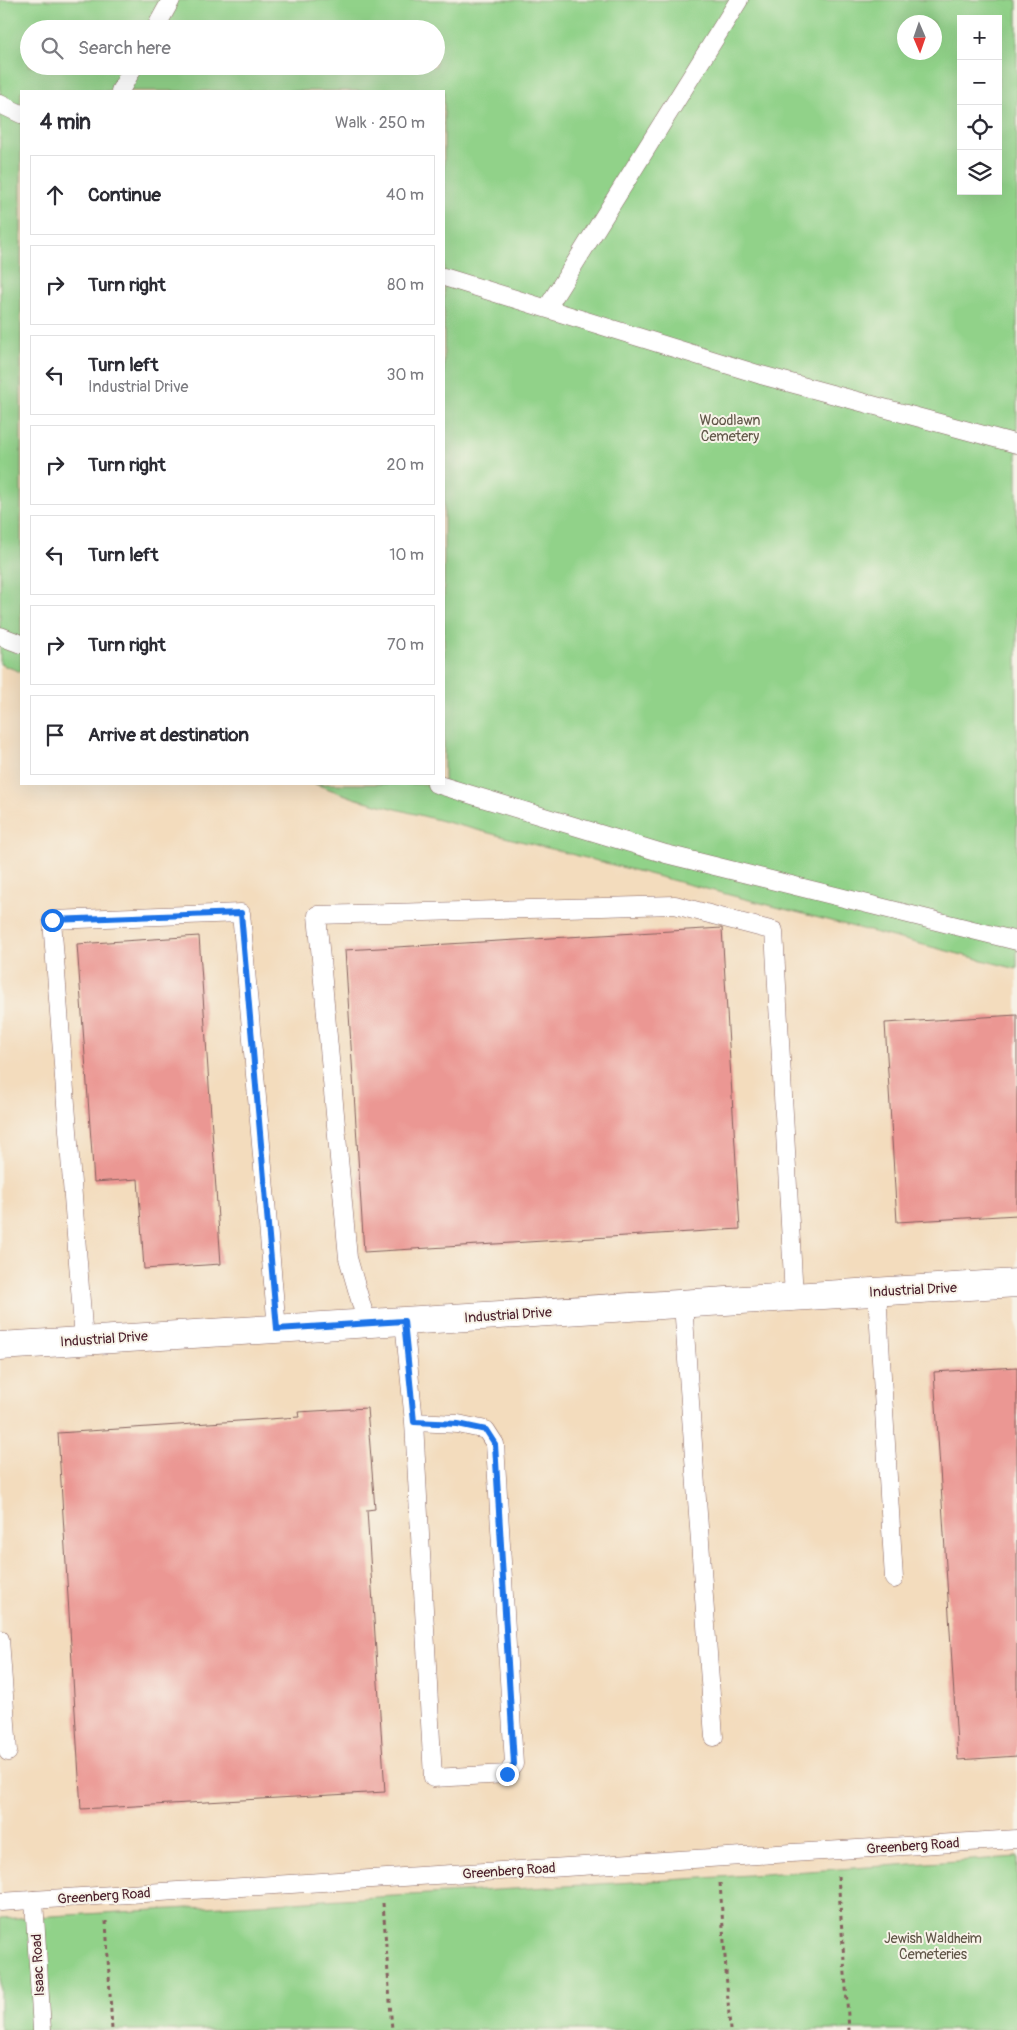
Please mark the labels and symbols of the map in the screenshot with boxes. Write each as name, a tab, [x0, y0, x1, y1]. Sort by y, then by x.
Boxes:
north arrow	[897, 15, 942, 60]
park label: Woodlawn Cemetery	[699, 412, 761, 445]
route start	[41, 909, 64, 932]
street label: Industrial Drive	[869, 1279, 957, 1301]
street label: Industrial Drive	[464, 1303, 553, 1327]
street label: Industrial Drive	[60, 1327, 149, 1351]
route end	[496, 1763, 519, 1786]
street label: Greenberg Road	[866, 1834, 960, 1858]
street label: Greenberg Road	[462, 1859, 556, 1883]
street label: Greenberg Road	[57, 1884, 151, 1908]
park label: Jewish Waldheim Cemeteries	[884, 1930, 982, 1963]
street label: Isaac Road	[28, 1933, 48, 1997]

